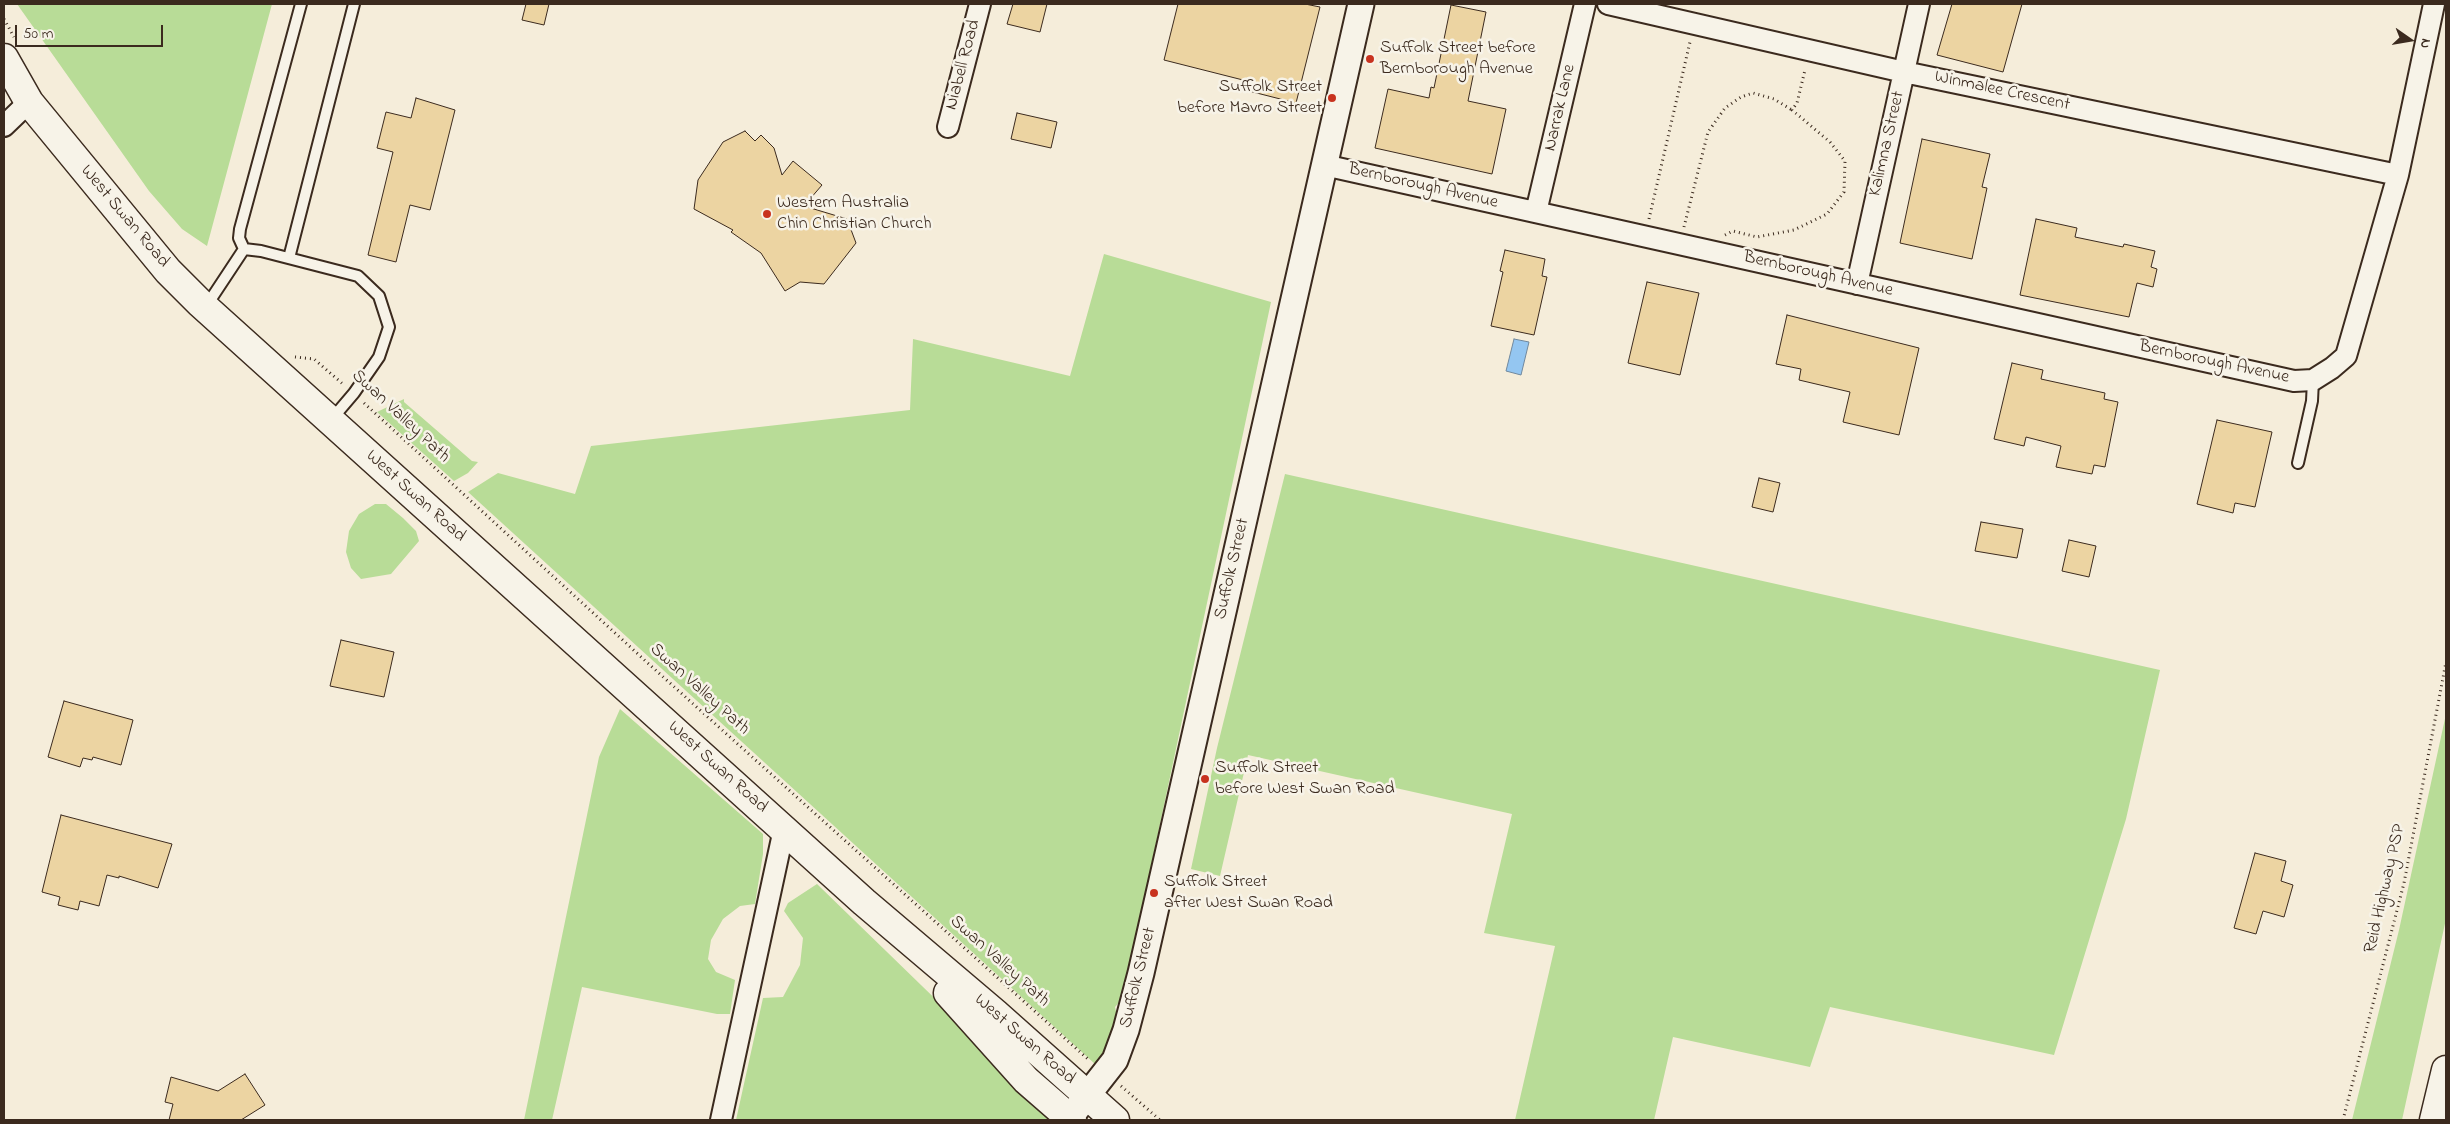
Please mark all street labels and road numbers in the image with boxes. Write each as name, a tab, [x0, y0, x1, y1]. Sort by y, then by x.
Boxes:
street label: Niabell Road	[942, 18, 986, 112]
street label: Narrak Lane	[1541, 62, 1581, 154]
street label: Winmalee Crescent	[1932, 67, 2072, 117]
street label: Kalimna Street	[1865, 89, 1911, 199]
street label: Bernborough Avenue	[1346, 159, 1500, 215]
street label: West Swan Road	[75, 161, 173, 273]
street label: Bernborough Avenue	[1741, 247, 1895, 303]
street label: Bernborough Avenue	[2137, 337, 2291, 389]
street label: Swan Valley Path	[346, 366, 454, 468]
street label: West Swan Road	[360, 446, 470, 548]
street label: Suffolk Street	[1211, 516, 1255, 622]
street label: Swan Valley Path	[645, 640, 753, 740]
street label: West Swan Road	[662, 717, 772, 819]
street label: Reid Highway PSP	[2361, 822, 2411, 956]
street label: Swan Valley Path	[945, 912, 1053, 1012]
street label: Suffolk Street	[1116, 925, 1162, 1031]
street label: West Swan Road	[969, 990, 1079, 1090]

